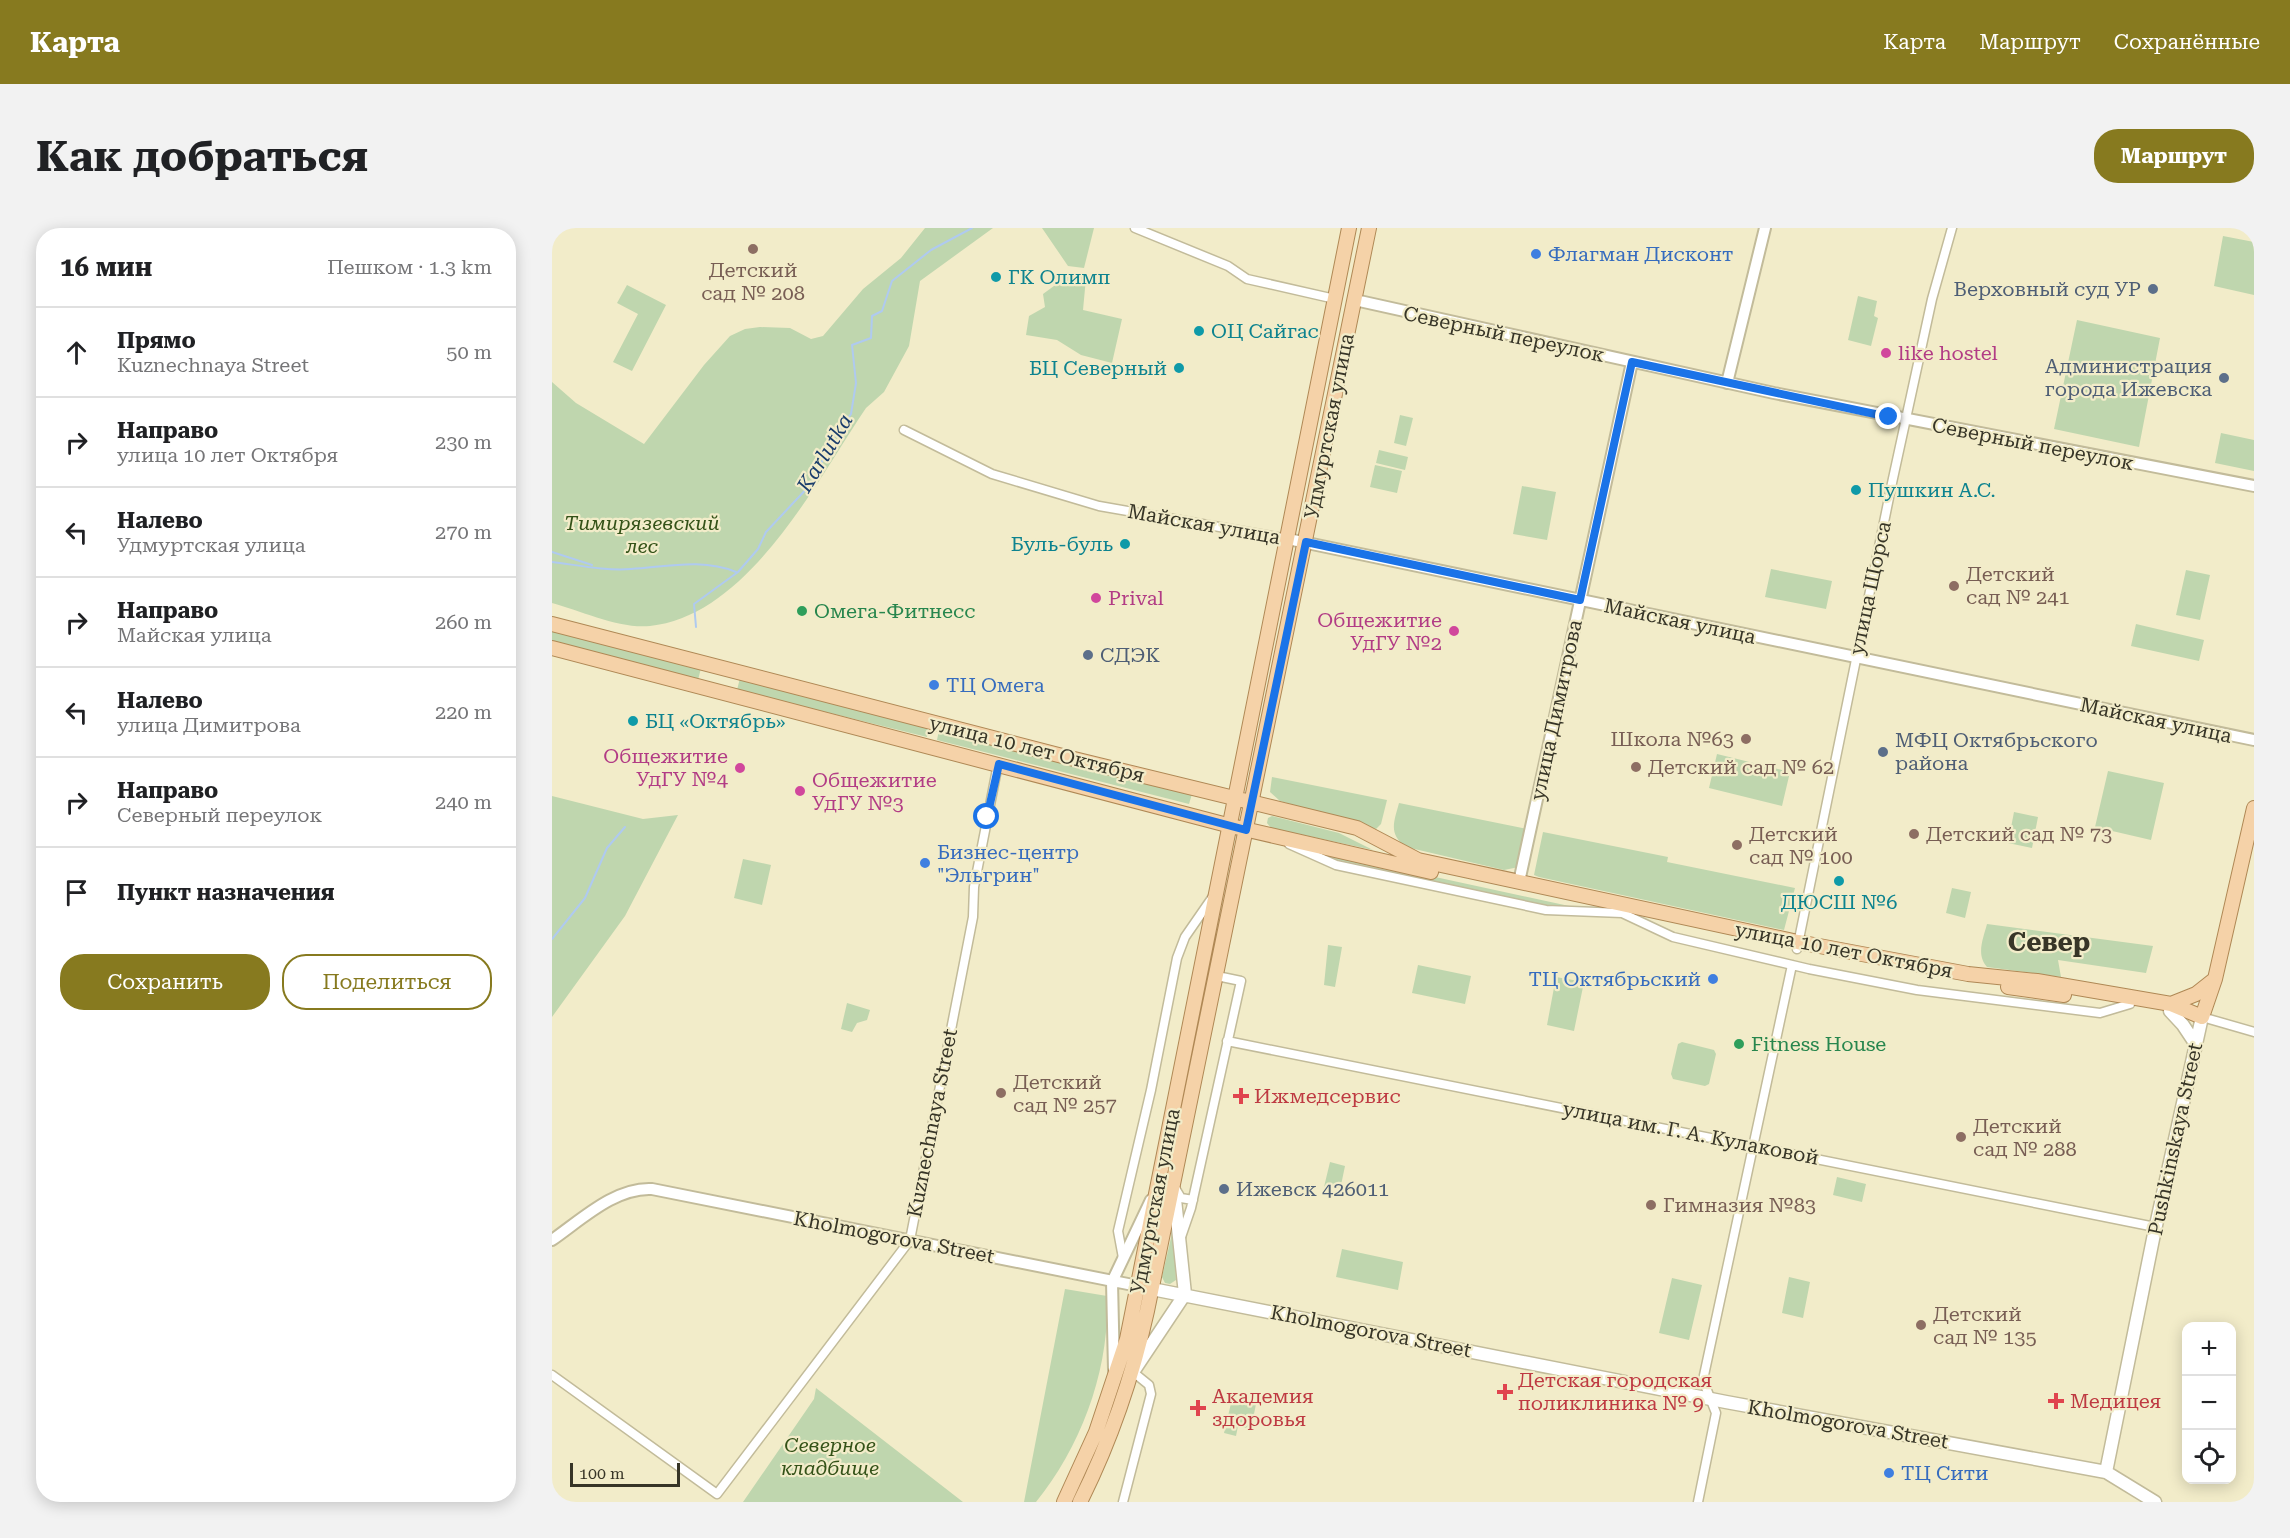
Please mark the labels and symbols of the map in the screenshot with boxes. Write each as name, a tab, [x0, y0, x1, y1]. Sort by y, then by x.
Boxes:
marker: Детский сад № 208	[746, 242, 760, 256]
place label: Флагман Дисконт	[1548, 242, 1733, 266]
marker: Флагман Дисконт	[1529, 247, 1543, 261]
place label: Детский сад № 208	[701, 258, 805, 305]
place label: ГК Олимп	[1008, 265, 1111, 289]
marker: ГК Олимп	[989, 270, 1003, 284]
place label: Верховный суд УР	[1953, 277, 2141, 301]
marker: Верховный суд УР	[2146, 282, 2160, 296]
street label: Северный переулок	[1401, 301, 1607, 367]
place label: ОЦ Сайгас	[1211, 319, 1319, 343]
marker: ОЦ Сайгас	[1192, 324, 1206, 338]
street label: Удмуртская улица	[1299, 331, 1359, 521]
place label: like hostel	[1898, 341, 1998, 365]
marker: like hostel	[1879, 346, 1893, 360]
place label: Администрация города Ижевска	[2045, 354, 2212, 401]
place label: БЦ Северный	[1029, 356, 1167, 380]
marker: БЦ Северный	[1172, 361, 1186, 375]
marker: Администрация города Ижевска	[2217, 371, 2231, 385]
route end	[1875, 403, 1901, 429]
water label: Karlutka	[792, 410, 858, 497]
street label: Северный переулок	[1930, 413, 2136, 475]
place label: Пушкин А.С.	[1868, 478, 1996, 502]
marker: Пушкин А.С.	[1849, 483, 1863, 497]
street label: Майская улица	[1126, 499, 1282, 549]
park label: Тимирязевский лес	[564, 511, 720, 558]
street label: улица Щорса	[1844, 519, 1896, 657]
place label: Буль-буль	[1011, 532, 1113, 556]
marker: Буль-буль	[1118, 537, 1132, 551]
place label: Детский сад № 241	[1966, 562, 2070, 609]
marker: Детский сад № 241	[1947, 579, 1961, 593]
place label: Prival	[1108, 586, 1164, 610]
marker: Prival	[1089, 591, 1103, 605]
street label: Майская улица	[1602, 593, 1758, 649]
place label: Омега-Фитнесс	[814, 599, 975, 623]
marker: Омега-Фитнесс	[795, 604, 809, 618]
place label: Общежитие УдГУ №2	[1317, 608, 1442, 655]
street label: улица Димитрова	[1525, 617, 1587, 802]
marker: Общежитие УдГУ №2	[1447, 624, 1461, 638]
place label: СДЭК	[1100, 643, 1160, 667]
marker: СДЭК	[1081, 648, 1095, 662]
place label: ТЦ Омега	[946, 673, 1045, 697]
marker: ТЦ Омега	[927, 678, 941, 692]
street label: Майская улица	[2078, 692, 2234, 748]
place label: БЦ «Октябрь»	[645, 709, 786, 733]
street label: улица 10 лет Октября	[927, 711, 1147, 787]
marker: БЦ «Октябрь»	[626, 714, 640, 728]
place label: Школа №63	[1611, 727, 1734, 751]
place label: МФЦ Октябрьского района	[1895, 728, 2098, 775]
marker: Школа №63	[1739, 732, 1753, 746]
place label: Общежитие УдГУ №4	[603, 744, 729, 791]
marker: МФЦ Октябрьского района	[1876, 745, 1890, 759]
place label: Детский сад № 62	[1648, 755, 1834, 779]
marker: Детский сад № 62	[1629, 760, 1643, 774]
marker: Общежитие УдГУ №4	[733, 761, 747, 775]
place label: Общежитие УдГУ №3	[812, 768, 937, 815]
marker: Общежитие УдГУ №3	[793, 784, 807, 798]
route start	[973, 803, 999, 829]
place label: Детский сад № 100	[1749, 822, 1853, 869]
place label: Детский сад № 73	[1926, 822, 2112, 846]
marker: Детский сад № 73	[1907, 827, 1921, 841]
marker: Детский сад № 100	[1730, 838, 1744, 852]
place label: Бизнес-центр "Эльгрин"	[937, 840, 1079, 887]
marker: Бизнес-центр "Эльгрин"	[918, 856, 932, 870]
marker: ДЮСШ №6	[1832, 874, 1846, 888]
place label: ДЮСШ №6	[1781, 890, 1897, 914]
street label: улица 10 лет Октября	[1733, 917, 1955, 983]
district label: Север	[2008, 927, 2090, 957]
place label: ТЦ Октябрьский	[1529, 967, 1701, 991]
marker: ТЦ Октябрьский	[1706, 972, 1720, 986]
street label: Kuznechnaya Street	[902, 1026, 962, 1219]
place label: Fitness House	[1751, 1032, 1886, 1056]
marker: Fitness House	[1732, 1037, 1746, 1051]
street label: Pushkinskaya Street	[2143, 1040, 2207, 1237]
place label: Детский сад № 257	[1013, 1070, 1117, 1117]
place label: Ижмедсервис	[1254, 1084, 1401, 1108]
marker: Детский сад № 257	[994, 1086, 1008, 1100]
marker: Ижмедсервис	[1232, 1087, 1250, 1105]
street label: улица им. Г. А. Кулаковой	[1561, 1096, 1821, 1170]
street label: Удмуртская улица	[1125, 1106, 1185, 1296]
place label: Детский сад № 288	[1973, 1114, 2077, 1161]
marker: Детский сад № 288	[1954, 1130, 1968, 1144]
place label: Ижевск 426011	[1236, 1177, 1389, 1201]
marker: Ижевск 426011	[1217, 1182, 1231, 1196]
place label: Гимназия №83	[1663, 1193, 1816, 1217]
marker: Гимназия №83	[1644, 1198, 1658, 1212]
street label: Kholmogorova Street	[792, 1206, 997, 1268]
street label: Kholmogorova Street	[1269, 1300, 1474, 1362]
place label: Детский сад № 135	[1933, 1302, 2037, 1349]
marker: Детский сад № 135	[1914, 1318, 1928, 1332]
place label: Детская городская поликлиника № 9	[1518, 1368, 1712, 1415]
marker: Детская городская поликлиника № 9	[1496, 1383, 1514, 1401]
place label: Академия здоровья	[1212, 1384, 1314, 1431]
place label: Медицея	[2070, 1389, 2161, 1413]
marker: Медицея	[2047, 1392, 2065, 1410]
street label: Kholmogorova Street	[1746, 1394, 1951, 1454]
marker: Академия здоровья	[1189, 1399, 1207, 1417]
park label: Северное кладбище	[781, 1433, 879, 1480]
scale bar	[570, 1460, 680, 1488]
place label: ТЦ Сити	[1901, 1461, 1988, 1485]
marker: ТЦ Сити	[1882, 1466, 1896, 1480]

